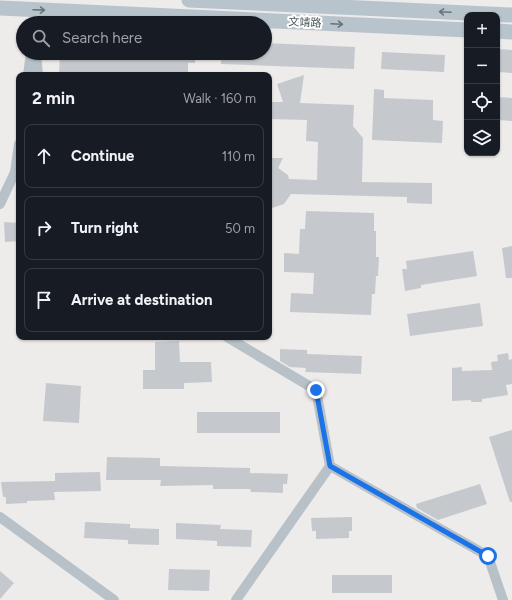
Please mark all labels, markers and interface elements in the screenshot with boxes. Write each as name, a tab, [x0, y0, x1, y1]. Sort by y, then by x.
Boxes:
one-way arrow	[32, 6, 45, 14]
one-way arrow	[439, 8, 452, 15]
map controls	[464, 12, 500, 156]
button: +	[464, 12, 500, 48]
street label: 文靖路	[288, 15, 322, 30]
search box	[16, 16, 272, 60]
one-way arrow	[330, 20, 343, 27]
icon: search	[30, 27, 52, 49]
text: Search here	[62, 29, 142, 47]
button: −	[464, 48, 500, 84]
button: locate	[464, 84, 500, 120]
text: 2 min	[32, 88, 75, 108]
text: Walk · 160 m	[183, 91, 256, 106]
button: layers	[464, 120, 500, 156]
icon: ahead	[33, 145, 55, 167]
text: Continue	[71, 147, 134, 165]
text: 110 m	[222, 149, 255, 164]
icon: right	[33, 217, 55, 239]
text: Turn right	[71, 219, 139, 237]
text: 50 m	[225, 221, 255, 236]
icon: arrive	[33, 289, 55, 311]
text: Arrive at destination	[71, 291, 212, 309]
route end	[307, 381, 325, 399]
route start	[479, 547, 497, 565]

